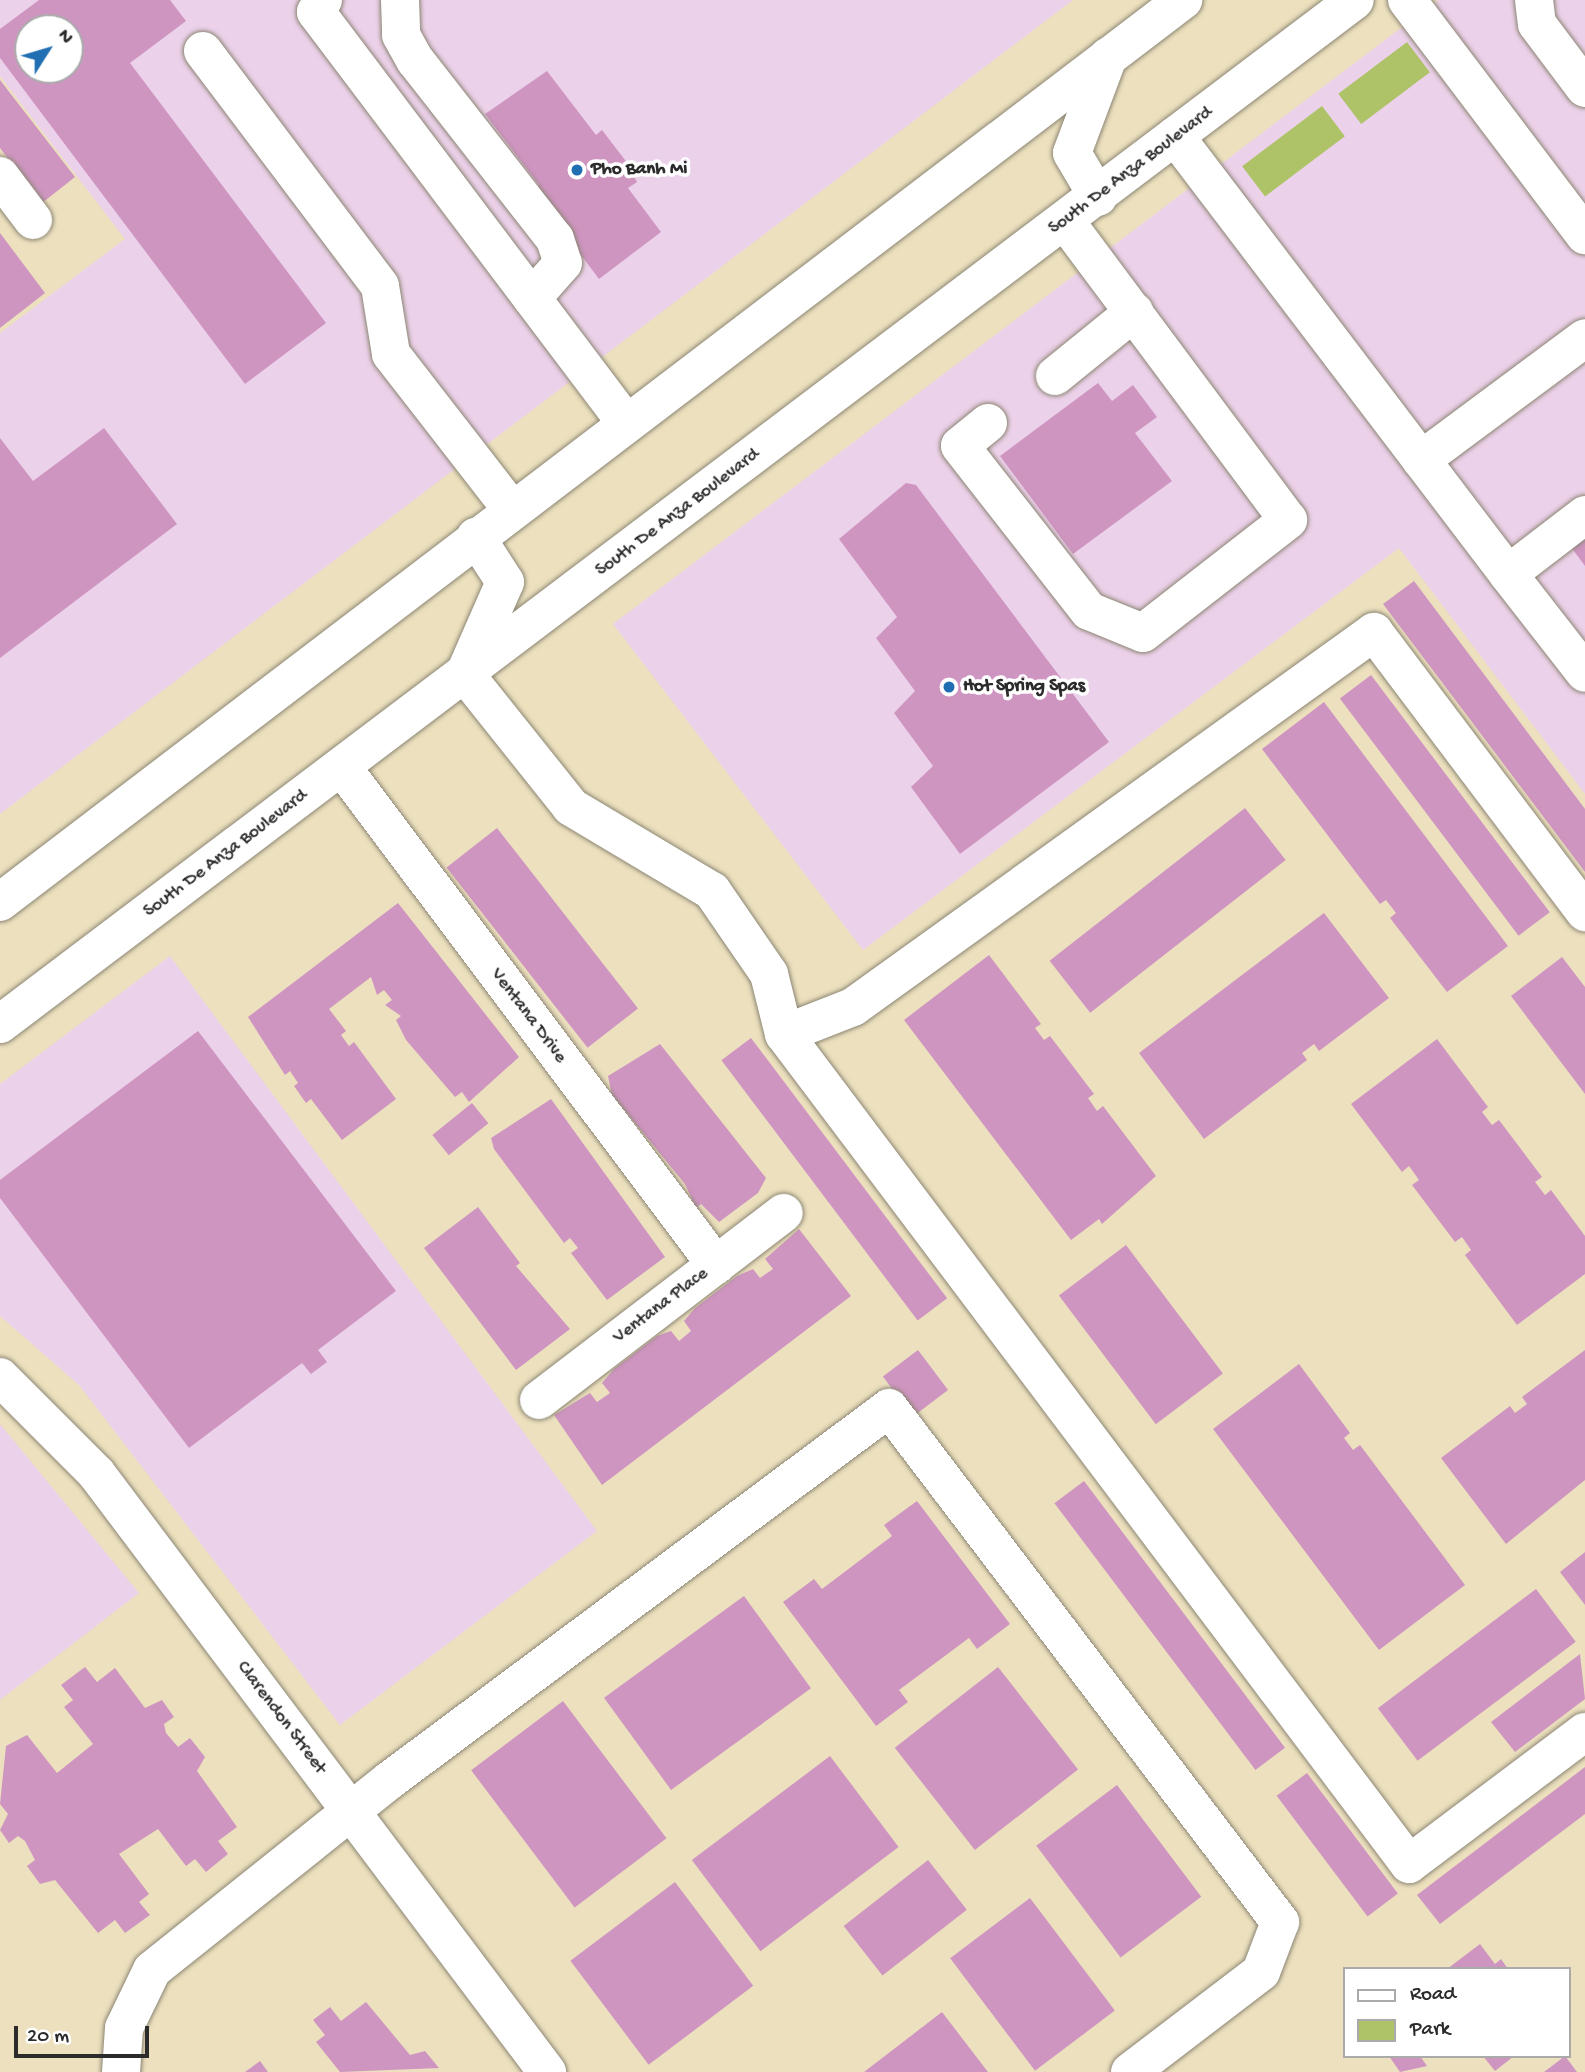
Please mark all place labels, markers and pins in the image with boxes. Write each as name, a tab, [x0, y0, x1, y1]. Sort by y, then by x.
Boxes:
place label: Pho Banh Mi	[591, 159, 687, 181]
marker: Pho Banh Mi	[569, 162, 585, 178]
place label: Hot Spring Spas	[963, 676, 1085, 698]
marker: Hot Spring Spas	[941, 679, 957, 695]

